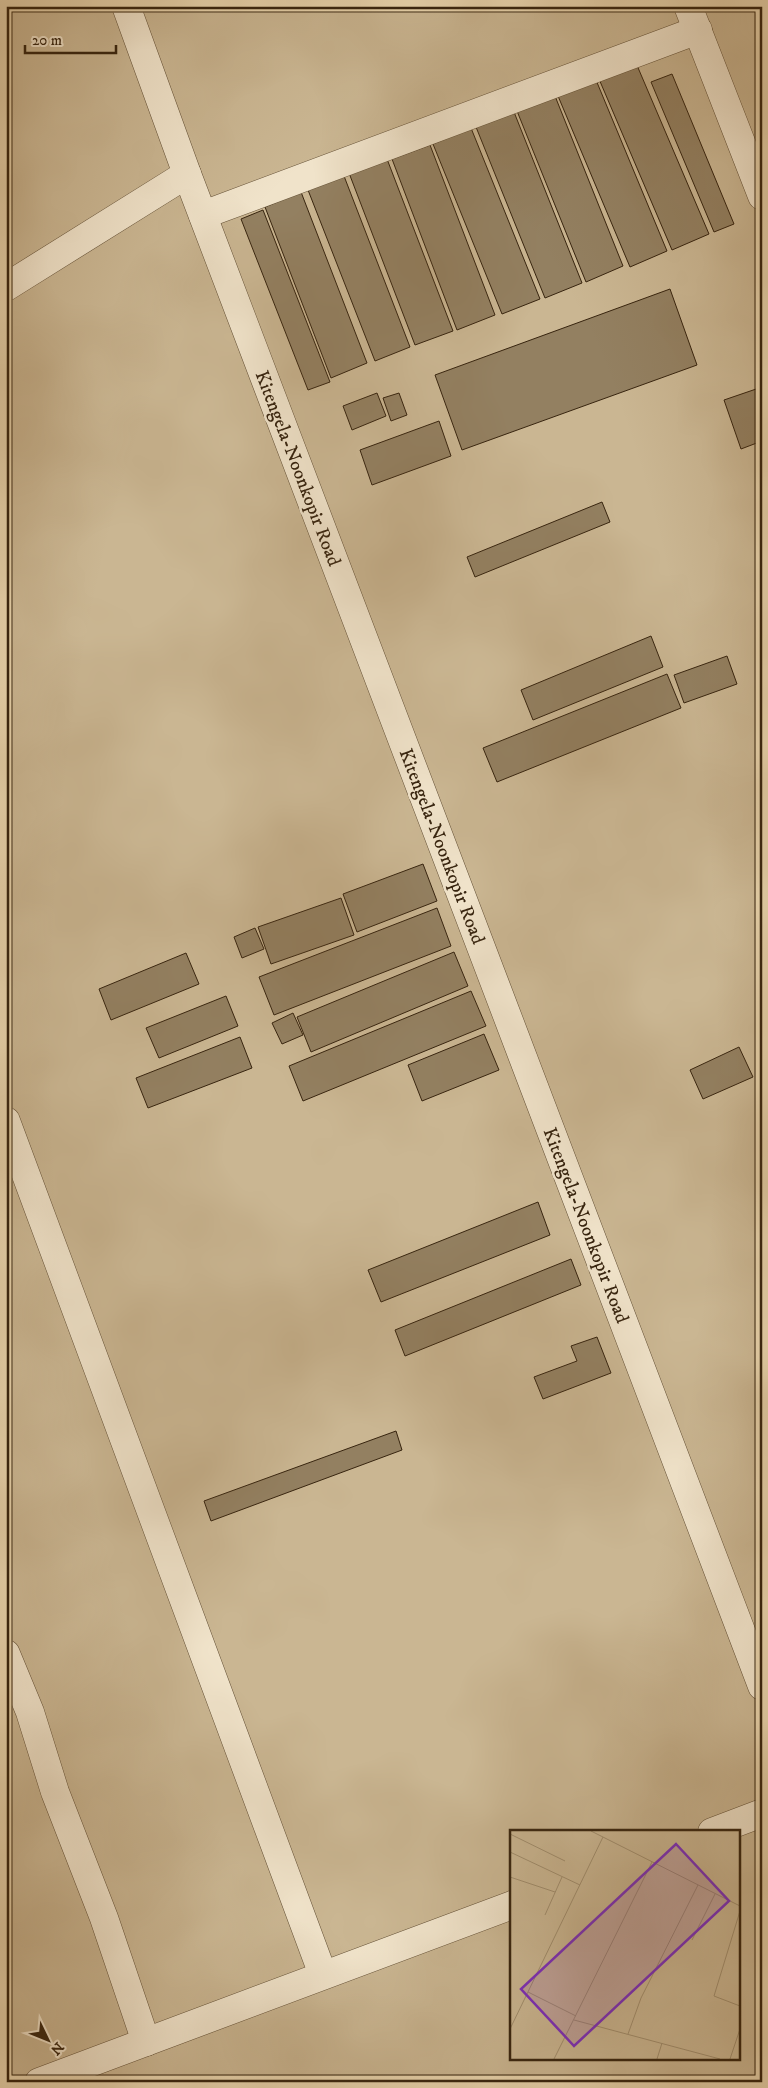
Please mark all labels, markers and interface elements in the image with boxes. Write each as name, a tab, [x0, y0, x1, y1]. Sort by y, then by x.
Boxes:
scale bar	[25, 22, 116, 54]
text: 20 m	[32, 31, 62, 50]
street label: Kitengela-Noonkopir Road	[250, 367, 346, 570]
street label: Kitengela-Noonkopir Road	[394, 745, 490, 948]
street label: Kitengela-Noonkopir Road	[538, 1124, 634, 1327]
inset map	[510, 1830, 740, 2060]
north arrow	[22, 2016, 72, 2066]
text: N	[46, 2038, 67, 2059]

